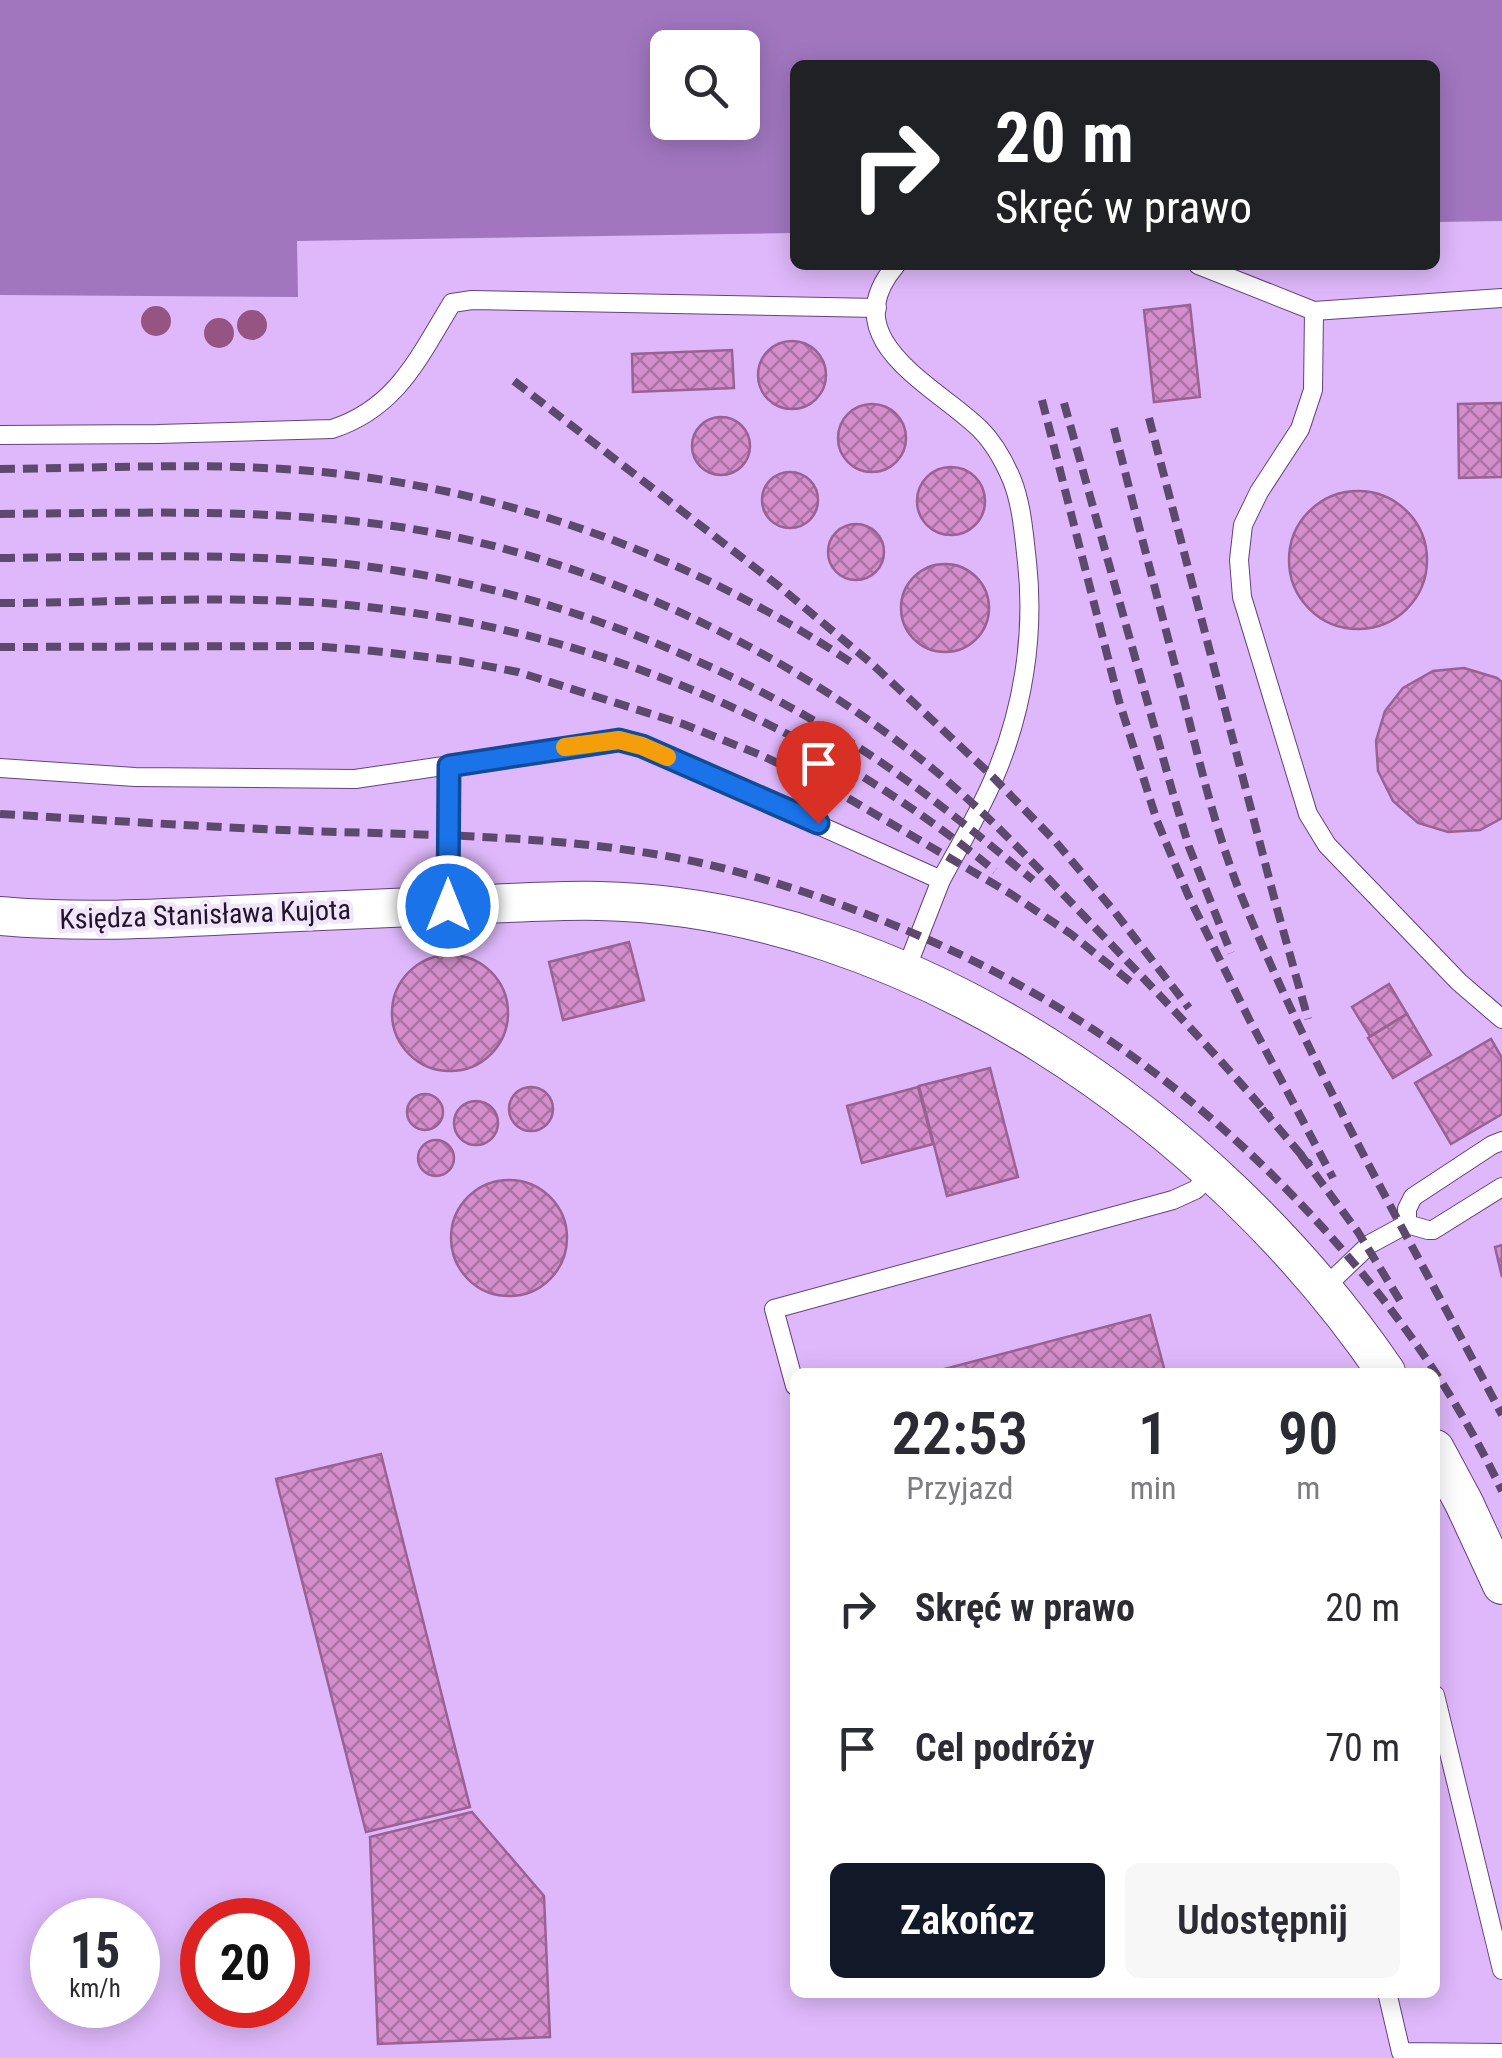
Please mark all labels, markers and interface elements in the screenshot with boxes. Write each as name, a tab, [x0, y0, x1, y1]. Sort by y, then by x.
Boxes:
map controls	[650, 30, 760, 140]
button: search	[650, 30, 760, 140]
text: 20 m	[995, 97, 1134, 179]
icon: right	[830, 100, 960, 230]
text: Skręć w prawo	[995, 181, 1252, 234]
pin	[776, 721, 861, 824]
icon: arrive	[791, 736, 846, 791]
position arrow	[396, 854, 500, 958]
street label: Księdza Stanisława Kujota	[59, 893, 351, 936]
text: 22:53	[892, 1398, 1028, 1469]
text: 1	[1138, 1398, 1168, 1469]
text: 90	[1278, 1398, 1338, 1469]
text: Przyjazd	[906, 1469, 1013, 1507]
text: min	[1130, 1469, 1177, 1507]
text: m	[1296, 1469, 1320, 1507]
icon: right	[830, 1581, 885, 1636]
text: Skręć w prawo	[915, 1586, 1135, 1630]
text: 20 m	[1325, 1586, 1400, 1630]
icon: arrive	[830, 1721, 885, 1776]
text: Cel podróży	[915, 1726, 1094, 1770]
text: 70 m	[1325, 1726, 1400, 1770]
button: Zakończ	[830, 1863, 1105, 1978]
button: Udostępnij	[1125, 1863, 1400, 1978]
speed limit sign: 20	[180, 1898, 310, 2028]
text: 15	[70, 1922, 120, 1980]
text: km/h	[69, 1974, 121, 2003]

